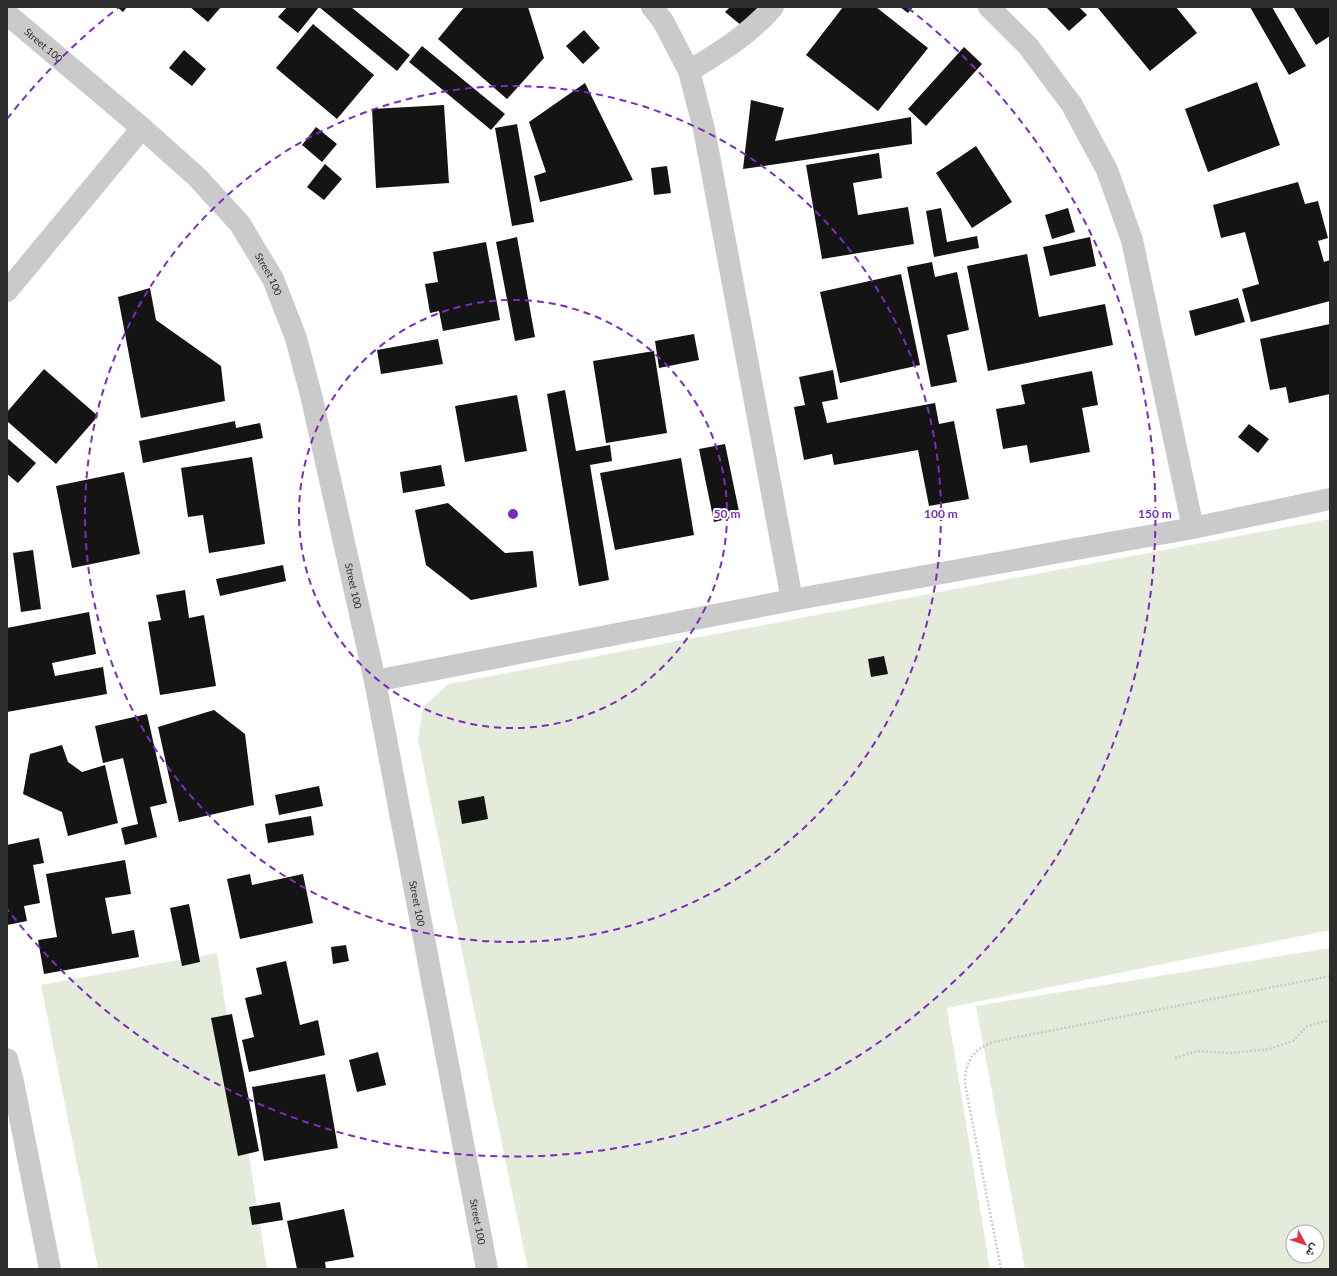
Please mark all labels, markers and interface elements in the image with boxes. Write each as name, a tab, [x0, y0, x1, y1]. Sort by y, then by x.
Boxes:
street label: Street 100	[22, 25, 65, 65]
street label: Street 100	[253, 251, 285, 297]
text: 50 m	[714, 506, 740, 521]
text: 100 m	[924, 506, 958, 521]
text: 150 m	[1138, 506, 1172, 521]
centre of rings	[506, 507, 520, 521]
street label: Street 100	[343, 562, 365, 610]
street label: Street 100	[407, 880, 428, 928]
street label: Street 100	[468, 1198, 488, 1246]
north arrow	[1285, 1224, 1325, 1264]
text: ش	[1303, 1241, 1322, 1260]

